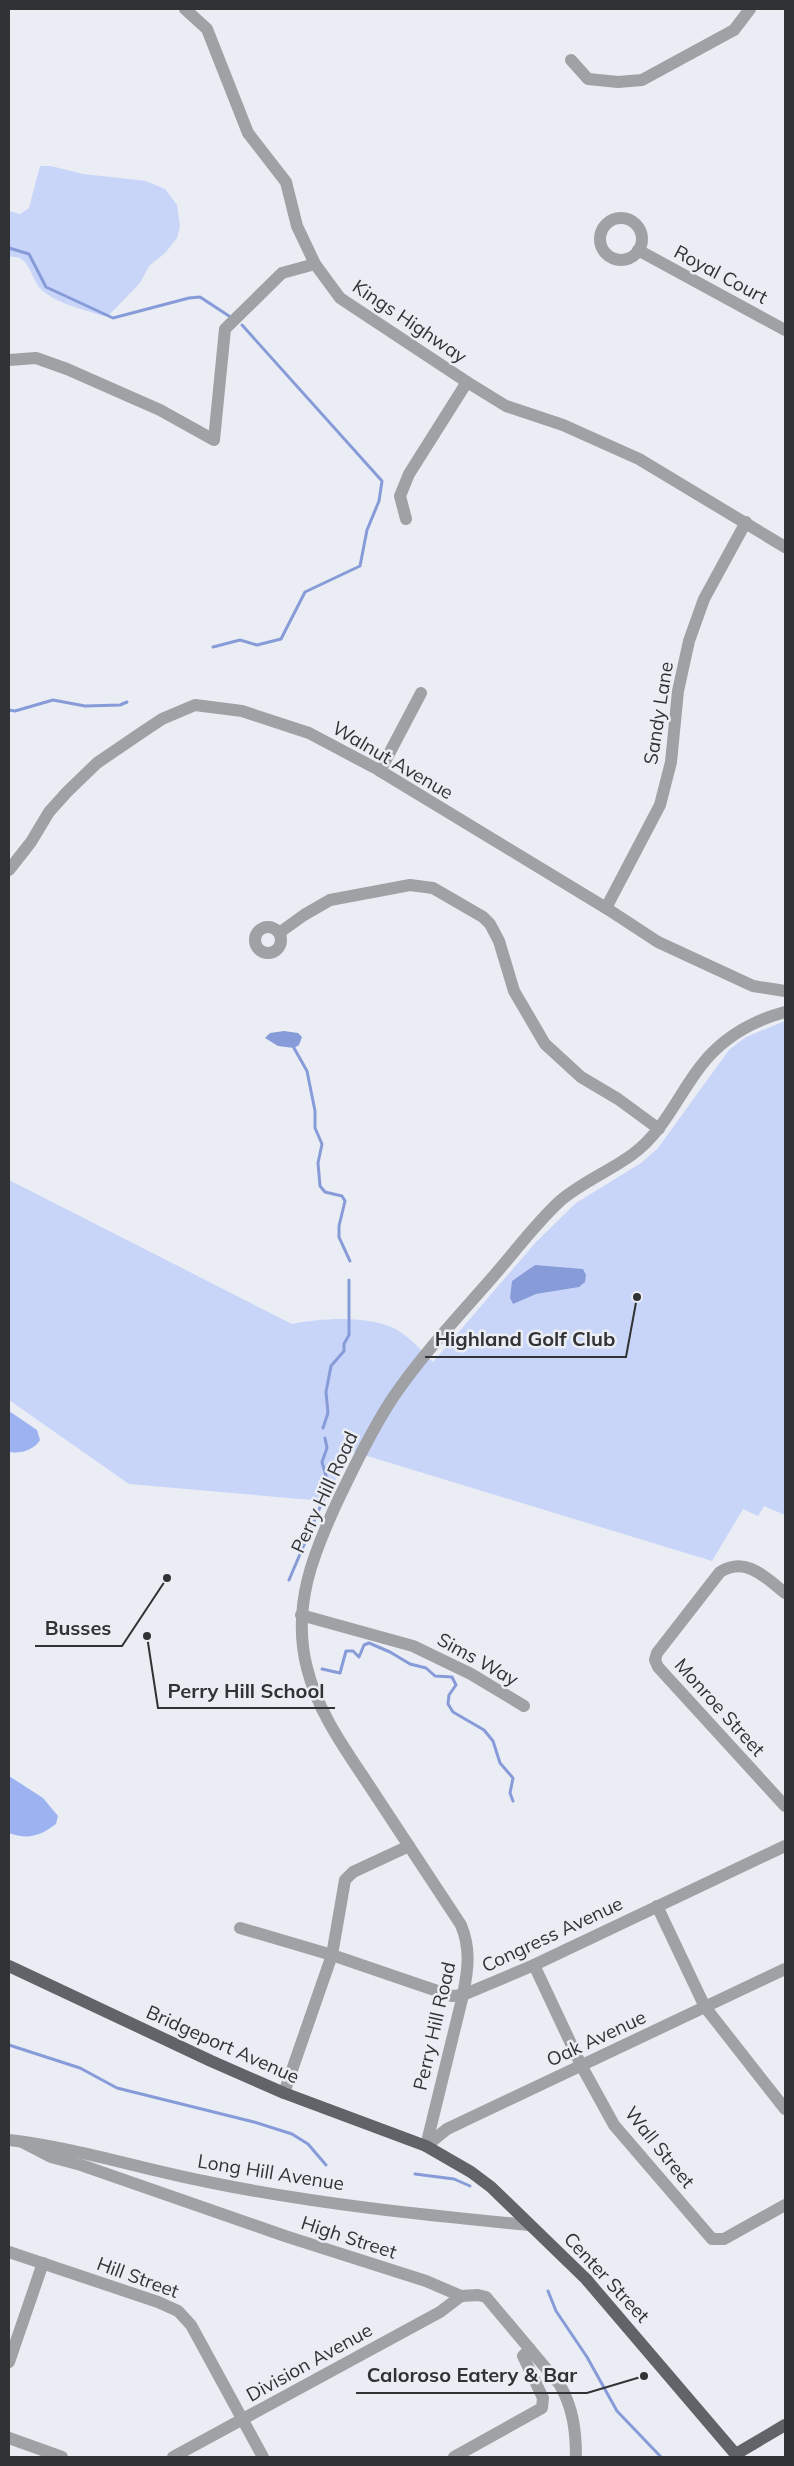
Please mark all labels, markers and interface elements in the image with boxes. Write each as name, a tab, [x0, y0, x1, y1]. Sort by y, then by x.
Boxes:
street label: Royal Court	[670, 239, 772, 309]
street label: Kings Highway	[348, 274, 472, 368]
street label: Sandy Lane	[638, 660, 678, 766]
street label: Walnut Avenue	[328, 716, 458, 804]
callout: Highland Golf Club	[425, 1322, 626, 1357]
text: Highland Golf Club	[435, 1326, 615, 1351]
street label: Perry Hill Road	[285, 1427, 363, 1557]
callout: Busses	[35, 1611, 122, 1646]
text: Busses	[45, 1615, 111, 1640]
street label: Sims Way	[433, 1627, 523, 1691]
street label: Monroe Street	[670, 1653, 771, 1761]
callout: Perry Hill School	[158, 1673, 335, 1708]
text: Perry Hill School	[168, 1678, 325, 1703]
street label: Congress Avenue	[478, 1891, 626, 1977]
street label: Perry Hill Road	[408, 1959, 460, 2093]
street label: Bridgeport Avenue	[143, 1999, 303, 2089]
street label: Oak Avenue	[542, 2005, 650, 2071]
street label: Wall Street	[620, 2101, 700, 2193]
street label: Long Hill Avenue	[196, 2149, 346, 2195]
street label: High Street	[298, 2210, 400, 2264]
street label: Center Street	[559, 2227, 655, 2328]
street label: Hill Street	[94, 2251, 183, 2303]
street label: Division Avenue	[242, 2317, 376, 2407]
callout: Caloroso Eatery & Bar	[356, 2358, 587, 2393]
text: Caloroso Eatery & Bar	[367, 2362, 577, 2387]

